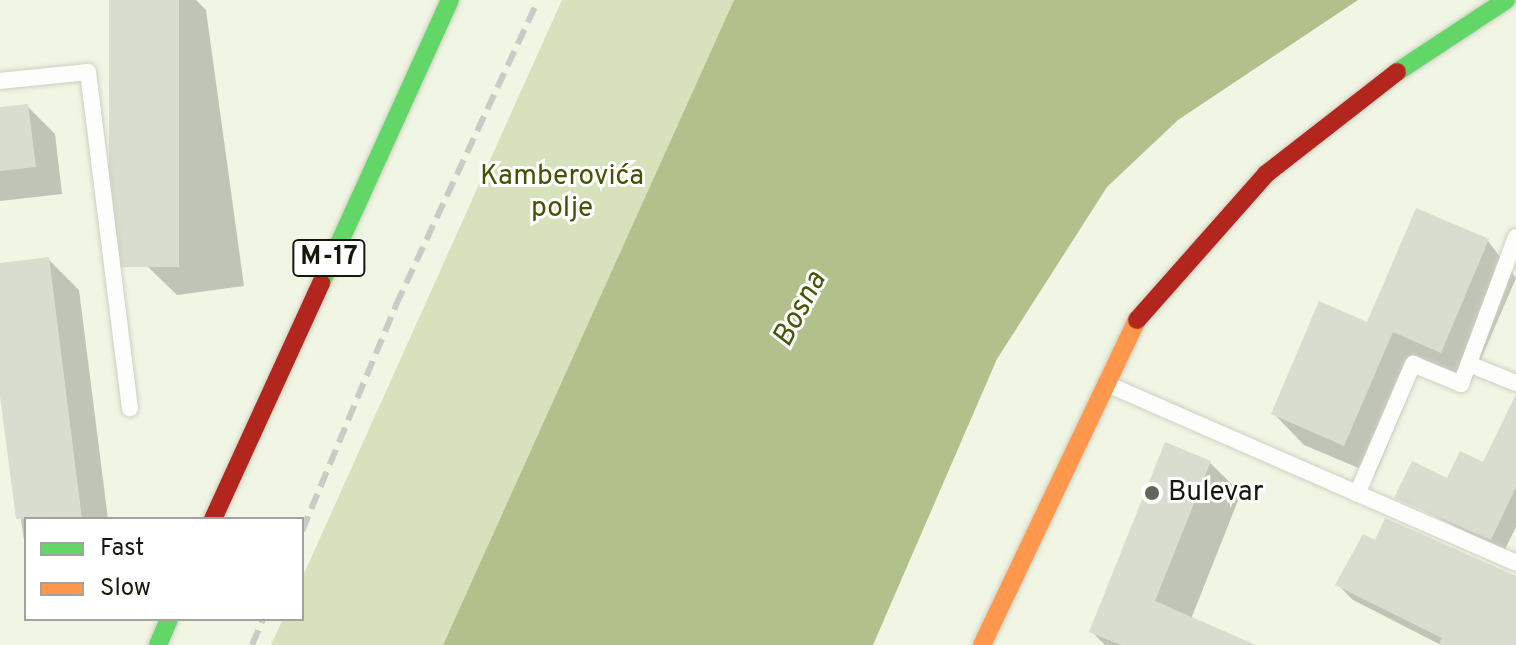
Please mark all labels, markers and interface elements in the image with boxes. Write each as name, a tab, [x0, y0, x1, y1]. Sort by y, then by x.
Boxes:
park label: Kamberovića polje	[480, 160, 644, 226]
road number: M-17	[291, 236, 367, 280]
water label: Bosna	[766, 266, 836, 354]
place label: Bulevar	[1168, 476, 1264, 510]
marker: Bulevar	[1143, 484, 1161, 502]
legend	[24, 517, 304, 621]
text: Fast	[100, 534, 144, 564]
text: Slow	[100, 574, 151, 604]

